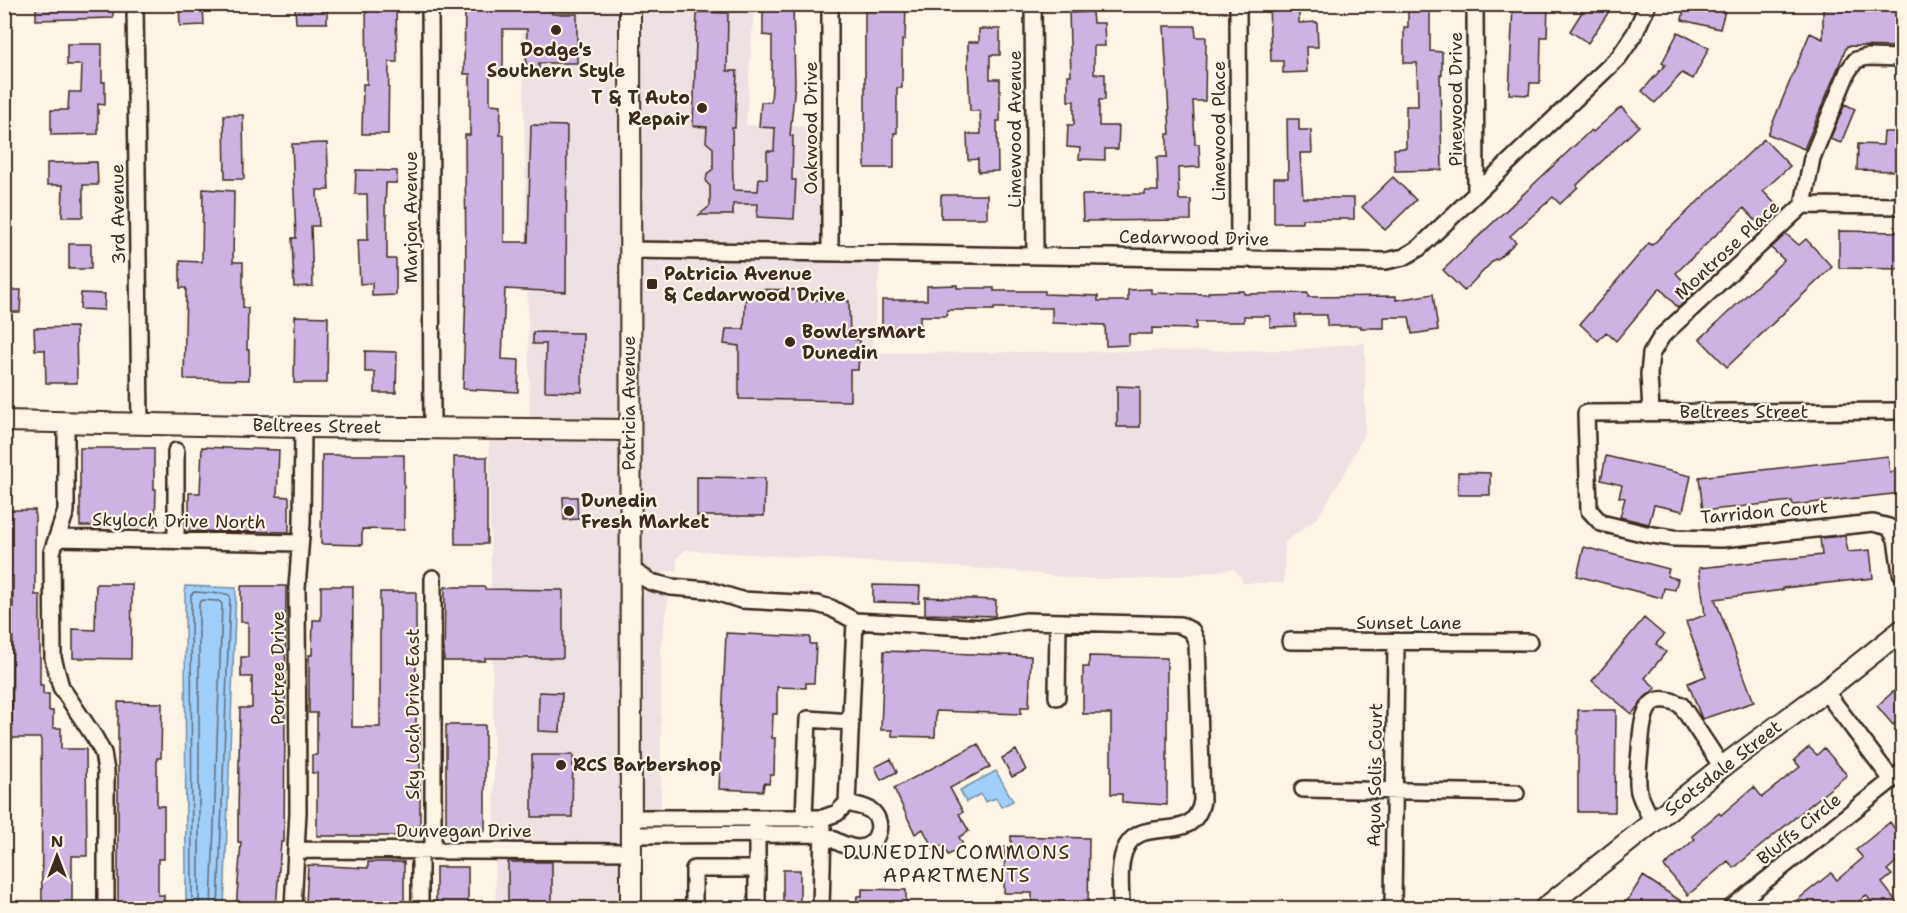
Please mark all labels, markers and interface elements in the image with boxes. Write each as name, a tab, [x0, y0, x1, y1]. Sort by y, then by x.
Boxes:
marker: Dodge's Southern Style	[549, 23, 563, 37]
street label: Pinewood Drive	[1444, 31, 1468, 167]
place label: Dodge's Southern Style	[487, 38, 625, 83]
street label: Limewood Avenue	[1003, 50, 1027, 208]
street label: Oakwood Drive	[799, 61, 823, 195]
street label: Limewood Place	[1207, 61, 1231, 201]
place label: T & T Auto Repair	[591, 86, 690, 131]
marker: T & T Auto Repair	[695, 101, 709, 115]
street label: Marjon Avenue	[399, 151, 423, 283]
street label: 3rd Avenue	[105, 163, 131, 265]
street label: Montrose Place	[1669, 195, 1785, 305]
street label: Cedarwood Drive	[1119, 225, 1269, 251]
place label: Patricia Avenue & Cedarwood Drive	[664, 262, 846, 307]
marker: Patricia Avenue & Cedarwood Drive	[645, 277, 659, 291]
place label: BowlersMart Dunedin	[802, 320, 926, 365]
street label: Patricia Avenue	[617, 335, 641, 471]
marker: BowlersMart Dunedin	[783, 335, 797, 349]
street label: Beltrees Street	[1680, 400, 1809, 424]
street label: Beltrees Street	[252, 413, 382, 439]
place label: Dunedin Fresh Market	[581, 489, 710, 534]
street label: Tarridon Court	[1699, 494, 1829, 530]
marker: Dunedin Fresh Market	[562, 504, 576, 518]
street label: Skyloch Drive North	[92, 507, 266, 535]
street label: Portree Drive	[266, 611, 290, 725]
street label: Sunset Lane	[1356, 611, 1462, 635]
street label: Sky Loch Drive East	[401, 628, 425, 800]
street label: Aqua Solis Court	[1362, 702, 1388, 847]
street label: Scotsdale Street	[1659, 715, 1787, 821]
place label: RCS Barbershop	[573, 753, 721, 777]
marker: RCS Barbershop	[554, 758, 568, 772]
street label: Bluffs Circle	[1752, 788, 1846, 870]
street label: Dunvegan Drive	[396, 819, 532, 843]
north arrow	[27, 826, 87, 886]
text: N	[51, 831, 63, 852]
district label: DUNEDIN COMMONS APARTMENTS	[843, 839, 1071, 888]

